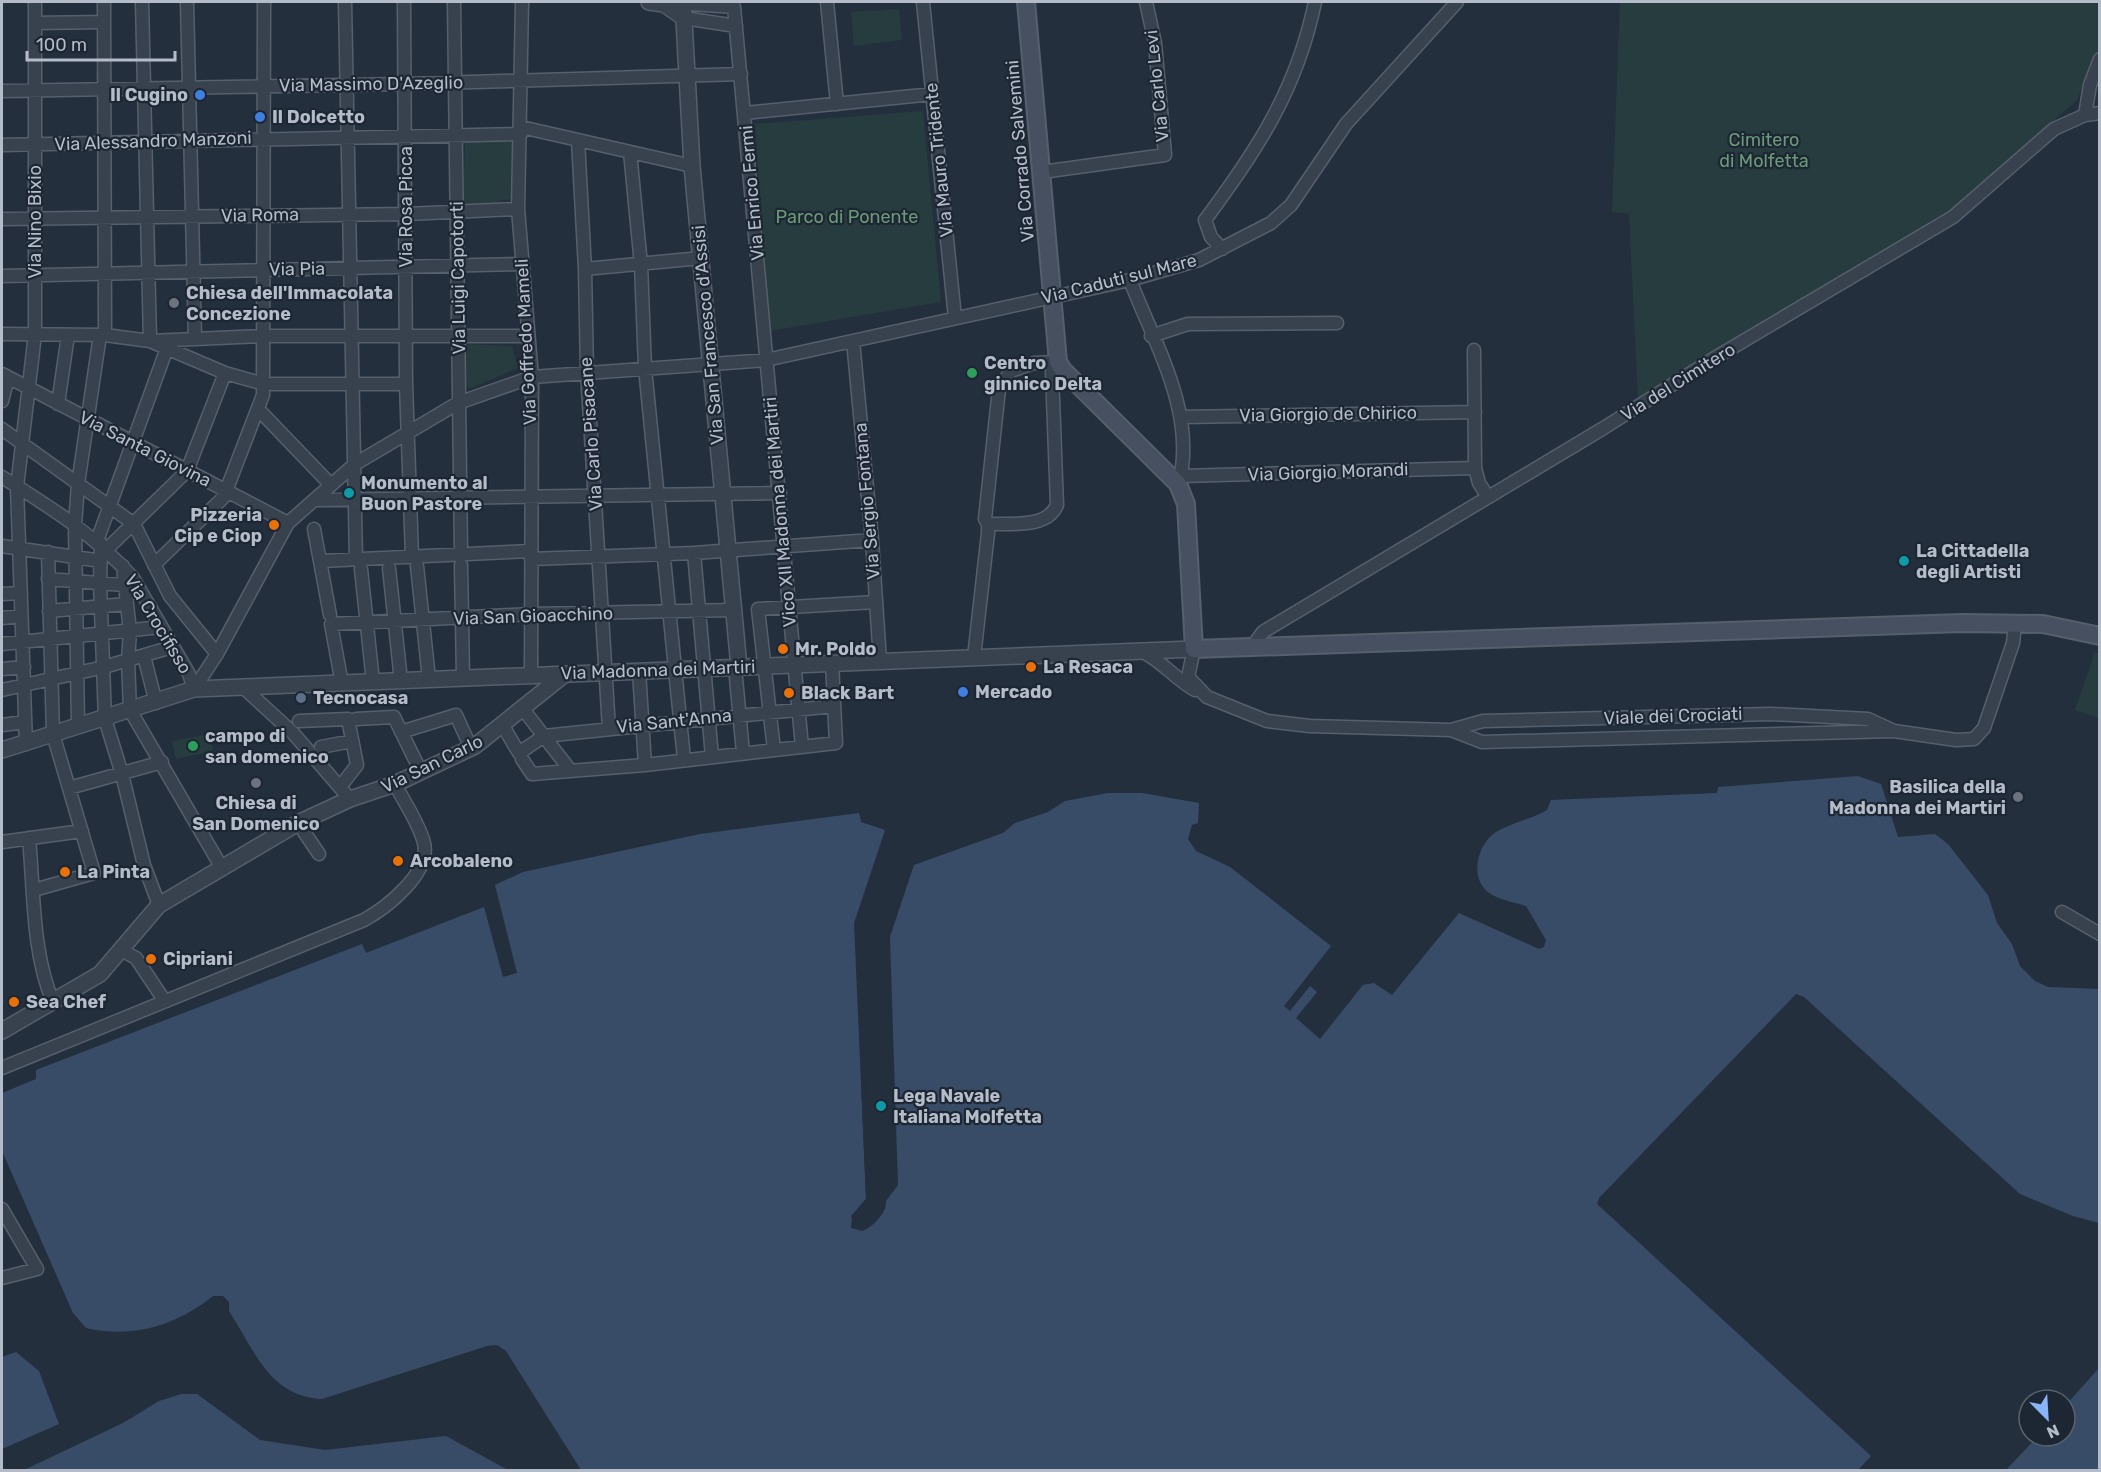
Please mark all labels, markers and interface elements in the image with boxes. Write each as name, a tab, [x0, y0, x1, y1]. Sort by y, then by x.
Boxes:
scale bar	[27, 24, 176, 62]
street label: Via Carlo Levi	[1140, 29, 1174, 143]
text: 100 m	[36, 34, 87, 56]
street label: Via Corrado Salvemini	[1001, 59, 1039, 243]
street label: Via Massimo D'Azeglio	[279, 71, 463, 97]
street label: Via Mauro Tridente	[920, 82, 958, 238]
place label: Il Cugino	[110, 84, 188, 106]
marker: Il Cugino	[193, 88, 207, 102]
place label: Il Dolcetto	[272, 106, 365, 128]
marker: Il Dolcetto	[253, 110, 267, 124]
street label: Via Enrico Fermi	[735, 124, 769, 262]
street label: Via Alessandro Manzoni	[54, 127, 252, 155]
park label: Cimitero di Molfetta	[1719, 129, 1809, 172]
street label: Via Rosa Picca	[395, 146, 417, 268]
street label: Via Nino Bixio	[24, 165, 46, 279]
street label: Via Luigi Capotorti	[446, 201, 470, 355]
street label: Via Roma	[221, 203, 299, 227]
park label: Parco di Ponente	[776, 206, 918, 228]
street label: Via San Francesco d'Assisi	[687, 224, 729, 446]
street label: Via Caduti sul Mare	[1039, 249, 1199, 309]
street label: Via Pia	[269, 258, 325, 280]
street label: Via Goffredo Mameli	[511, 258, 541, 426]
place label: Chiesa dell'Immacolata Concezione	[186, 282, 393, 325]
marker: Chiesa dell'Immacolata Concezione	[167, 296, 181, 310]
street label: Via del Cimitero	[1617, 338, 1739, 426]
place label: Centro ginnico Delta	[984, 352, 1102, 395]
street label: Via Carlo Pisacane	[575, 356, 607, 512]
marker: Centro ginnico Delta	[965, 366, 979, 380]
street label: Vico XII Madonna dei Martiri	[759, 396, 801, 628]
street label: Via Giorgio de Chirico	[1239, 401, 1417, 427]
street label: Via Santa Giovina	[75, 406, 215, 492]
street label: Via Sergio Fontana	[849, 422, 885, 580]
street label: Via Giorgio Morandi	[1247, 458, 1409, 486]
place label: Monumento al Buon Pastore	[361, 472, 488, 515]
marker: Monumento al Buon Pastore	[342, 486, 356, 500]
place label: Pizzeria Cip e Ciop	[174, 504, 262, 547]
marker: Pizzeria Cip e Ciop	[267, 518, 281, 532]
place label: La Cittadella degli Artisti	[1916, 540, 2029, 583]
marker: La Cittadella degli Artisti	[1897, 554, 1911, 568]
street label: Via Crocifisso	[120, 570, 196, 678]
street label: Via San Gioacchino	[453, 602, 613, 630]
place label: Mr. Poldo	[795, 638, 877, 660]
marker: Mr. Poldo	[776, 642, 790, 656]
street label: Via Madonna dei Martiri	[560, 656, 756, 684]
place label: La Resaca	[1043, 656, 1133, 678]
marker: La Resaca	[1024, 660, 1038, 674]
place label: Mercado	[975, 681, 1052, 703]
place label: Black Bart	[801, 682, 894, 704]
marker: Mercado	[956, 685, 970, 699]
marker: Black Bart	[782, 686, 796, 700]
place label: Tecnocasa	[313, 687, 408, 709]
marker: Tecnocasa	[294, 691, 308, 705]
street label: Viale dei Crociati	[1603, 703, 1743, 729]
street label: Via Sant'Anna	[615, 704, 733, 738]
place label: campo di san domenico	[205, 725, 329, 768]
street label: Via San Carlo	[378, 730, 486, 798]
marker: campo di san domenico	[186, 739, 200, 753]
marker: Chiesa di San Domenico	[249, 776, 263, 790]
place label: Basilica della Madonna dei Martiri	[1829, 776, 2006, 819]
marker: Basilica della Madonna dei Martiri	[2011, 790, 2025, 804]
place label: Chiesa di San Domenico	[192, 792, 320, 835]
place label: Arcobaleno	[410, 850, 513, 872]
marker: Arcobaleno	[391, 854, 405, 868]
place label: La Pinta	[77, 861, 150, 883]
marker: La Pinta	[58, 865, 72, 879]
place label: Cipriani	[163, 948, 233, 970]
marker: Cipriani	[144, 952, 158, 966]
place label: Sea Chef	[26, 991, 106, 1013]
marker: Sea Chef	[7, 995, 21, 1009]
place label: Lega Navale Italiana Molfetta	[893, 1085, 1042, 1128]
marker: Lega Navale Italiana Molfetta	[874, 1099, 888, 1113]
north arrow	[2017, 1388, 2077, 1448]
text: N	[2044, 1420, 2062, 1442]

